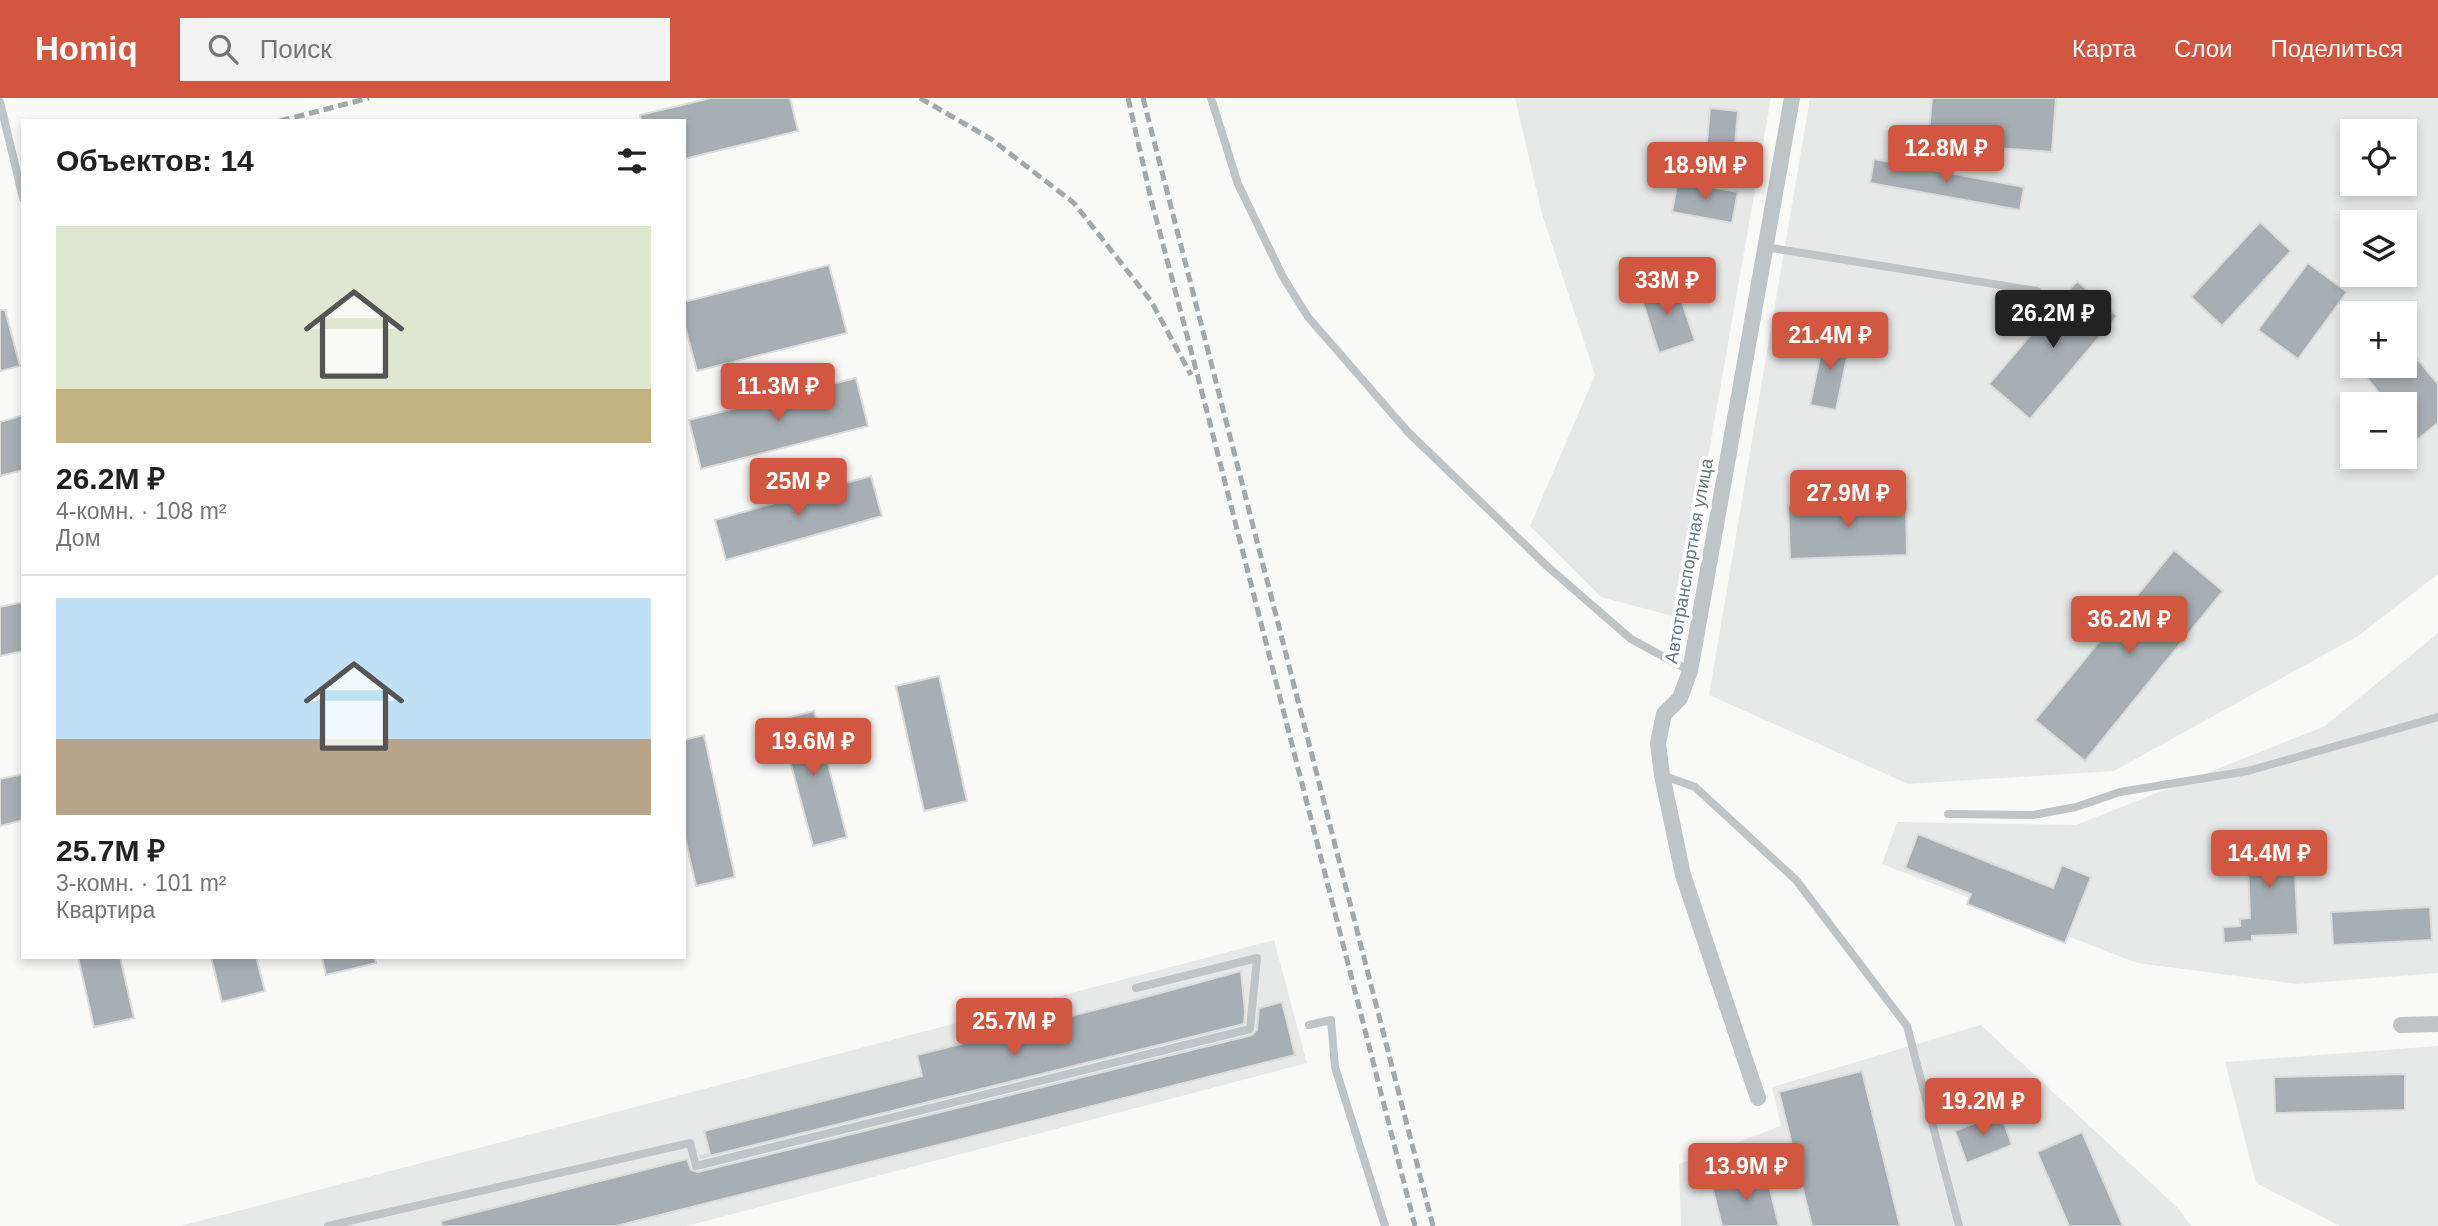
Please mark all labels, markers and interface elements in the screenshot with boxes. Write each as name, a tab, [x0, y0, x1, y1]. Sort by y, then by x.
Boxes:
search box	[180, 18, 670, 81]
text: Homiq	[35, 30, 138, 67]
icon: search	[204, 30, 242, 68]
text: Поиск	[260, 34, 332, 64]
text: Карта	[2072, 35, 2136, 62]
text: Слои	[2174, 35, 2232, 62]
text: Поделиться	[2270, 35, 2403, 62]
map controls	[2340, 119, 2417, 469]
button: locate	[2340, 119, 2417, 196]
pin: 12.8M ₽	[1881, 126, 2011, 185]
text: 12.8M ₽	[1904, 135, 1988, 161]
icon: filters	[613, 142, 651, 180]
pin: 18.9M ₽	[1640, 142, 1770, 202]
text: Объектов: 14	[56, 144, 254, 177]
text: 18.9M ₽	[1663, 152, 1747, 178]
button: layers	[2340, 210, 2417, 287]
pin: 33M ₽	[1618, 258, 1716, 317]
text: 33M ₽	[1635, 267, 1699, 293]
icon: home	[291, 271, 417, 397]
pin: 26.2M ₽	[1988, 290, 2118, 350]
text: 26.2M ₽	[2011, 300, 2095, 326]
button: +	[2340, 301, 2417, 378]
pin: 21.4M ₽	[1765, 313, 1895, 372]
text: 21.4M ₽	[1788, 322, 1872, 348]
pin: 11.3M ₽	[713, 364, 843, 423]
text: 11.3M ₽	[737, 373, 819, 399]
button: −	[2340, 392, 2417, 469]
street label: Автотранспортная улица	[1661, 456, 1717, 665]
pin: 25M ₽	[749, 458, 847, 518]
text: 26.2M ₽	[56, 462, 165, 495]
text: 25M ₽	[766, 468, 830, 494]
pin: 27.9M ₽	[1783, 470, 1913, 530]
text: 27.9M ₽	[1806, 480, 1890, 506]
text: 4-комн. · 108 m²	[56, 498, 227, 524]
text: Дом	[56, 525, 100, 551]
pin: 36.2M ₽	[2064, 596, 2194, 656]
text: 36.2M ₽	[2087, 606, 2171, 632]
icon: home	[291, 643, 417, 769]
pin: 19.6M ₽	[748, 718, 878, 778]
text: 19.6M ₽	[771, 728, 855, 754]
pin: 14.4M ₽	[2204, 830, 2334, 890]
text: 25.7M ₽	[56, 834, 165, 867]
text: 14.4M ₽	[2227, 840, 2311, 866]
text: 3-комн. · 101 m²	[56, 870, 227, 896]
text: Квартира	[56, 897, 155, 923]
pin: 25.7M ₽	[949, 998, 1079, 1058]
text: 25.7M ₽	[972, 1008, 1056, 1034]
pin: 19.2M ₽	[1918, 1079, 2048, 1138]
text: 19.2M ₽	[1941, 1088, 2025, 1114]
pin: 13.9M ₽	[1681, 1144, 1811, 1203]
text: 13.9M ₽	[1704, 1153, 1788, 1179]

